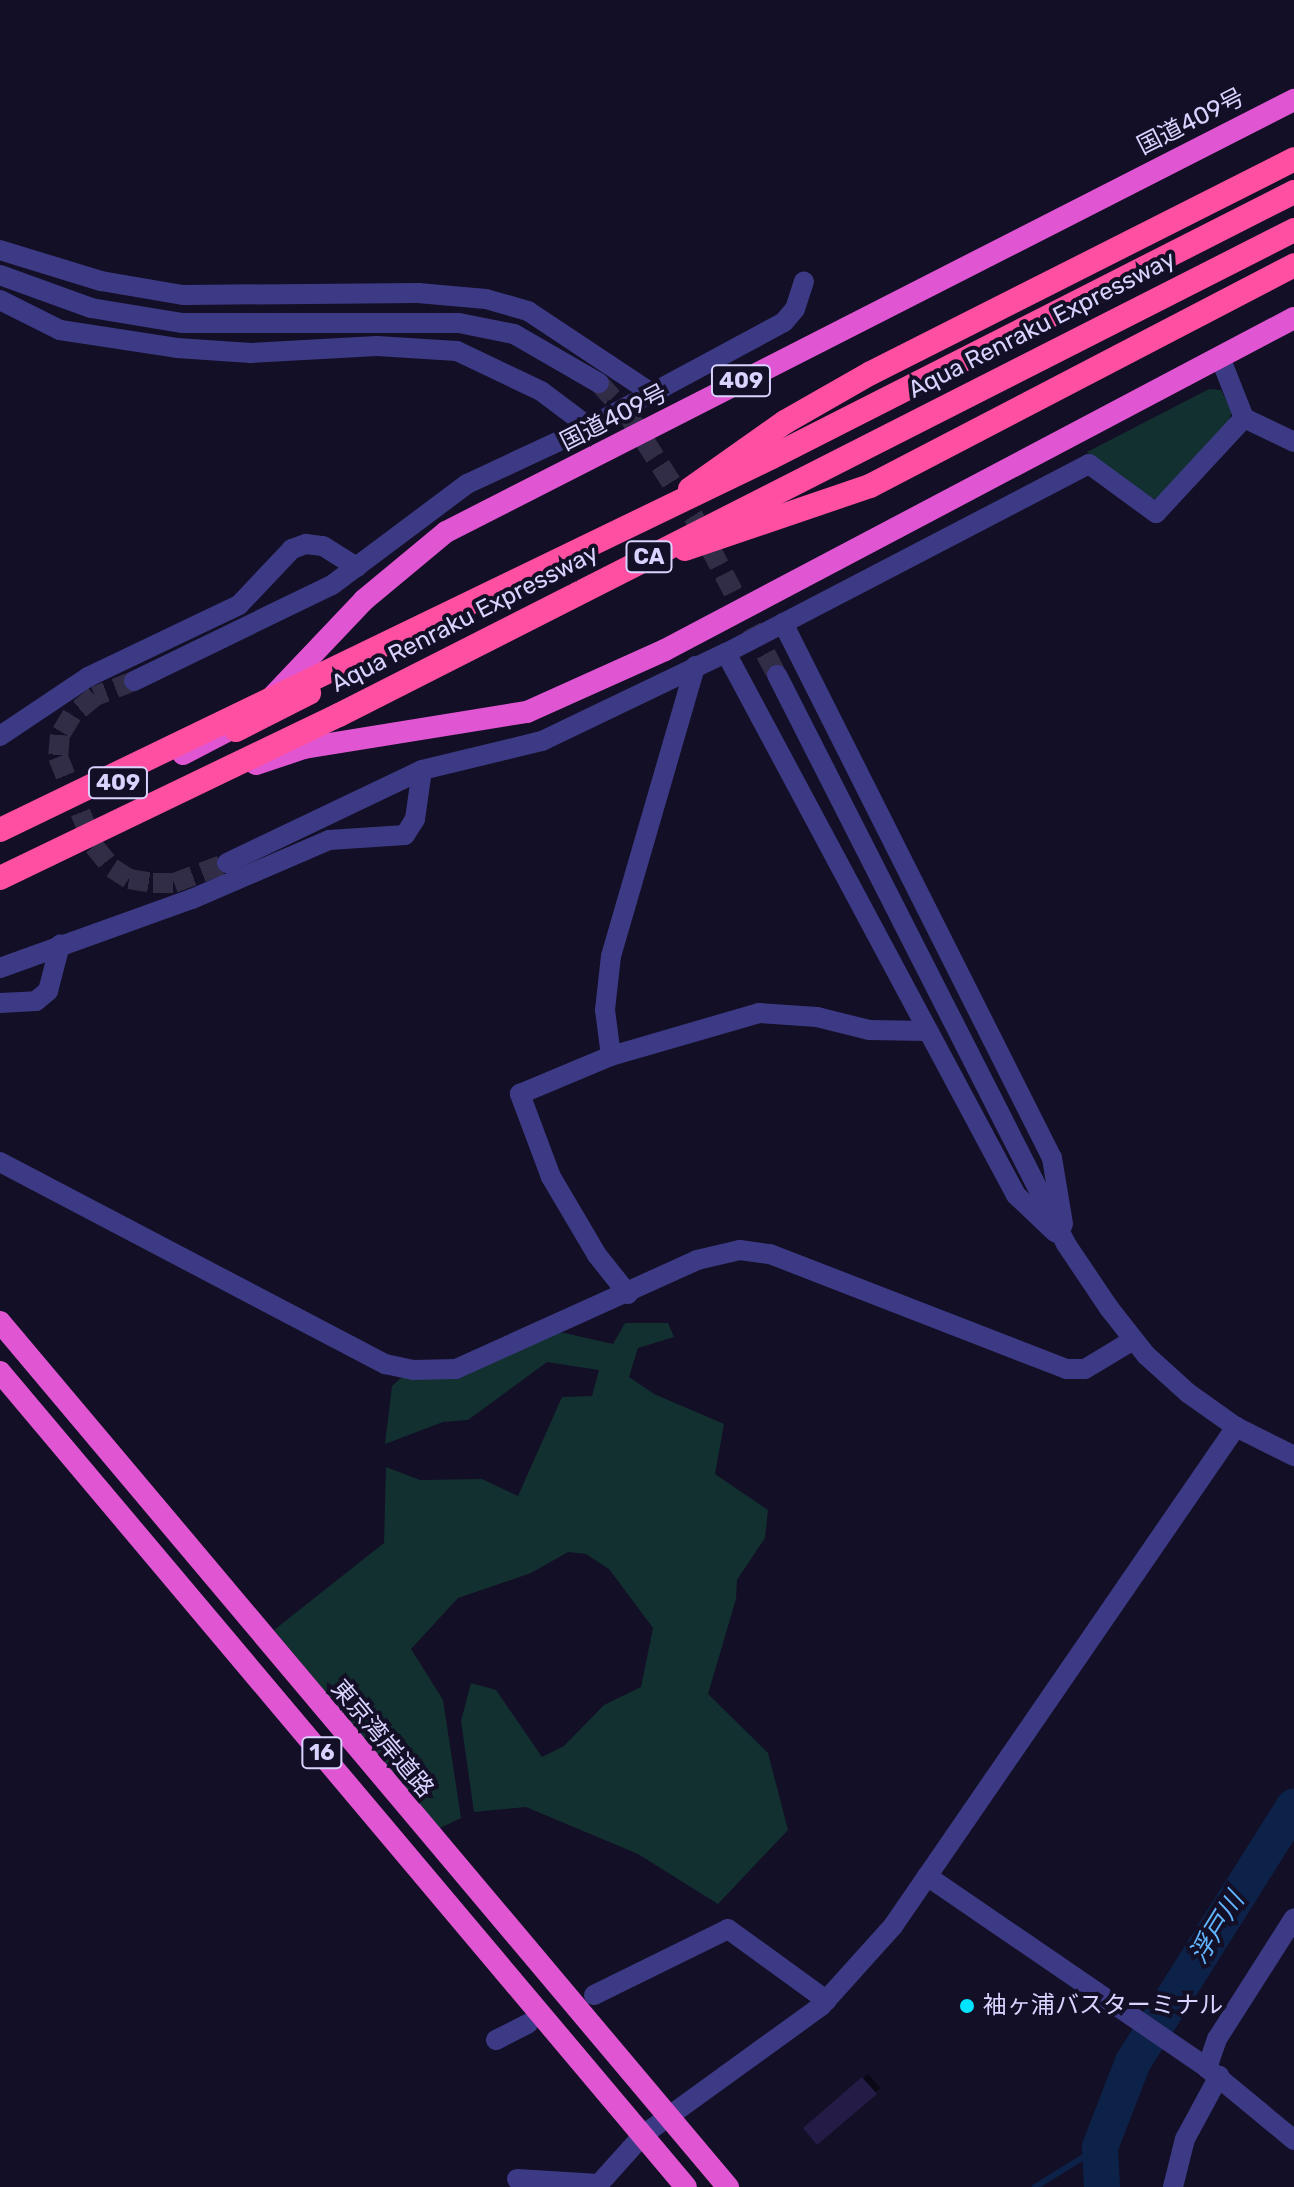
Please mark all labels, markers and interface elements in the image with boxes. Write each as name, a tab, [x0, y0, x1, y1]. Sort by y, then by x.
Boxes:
street label: 国道409号	[1133, 83, 1249, 161]
street label: Aqua Renraku Expressway	[904, 245, 1180, 405]
road number: 409	[709, 363, 773, 399]
street label: 国道409号	[556, 379, 672, 457]
street label: Aqua Renraku Expressway	[327, 539, 603, 699]
road number: CA	[625, 539, 673, 575]
road number: 409	[86, 765, 150, 801]
street label: 東京湾岸道路	[325, 1675, 439, 1803]
road number: 16	[300, 1735, 344, 1771]
water label: 浮戸川	[1183, 1887, 1251, 1969]
place label: 袖ヶ浦バスターミナル	[983, 1992, 1223, 2020]
marker: 袖ヶ浦バスターミナル	[958, 1997, 976, 2015]

